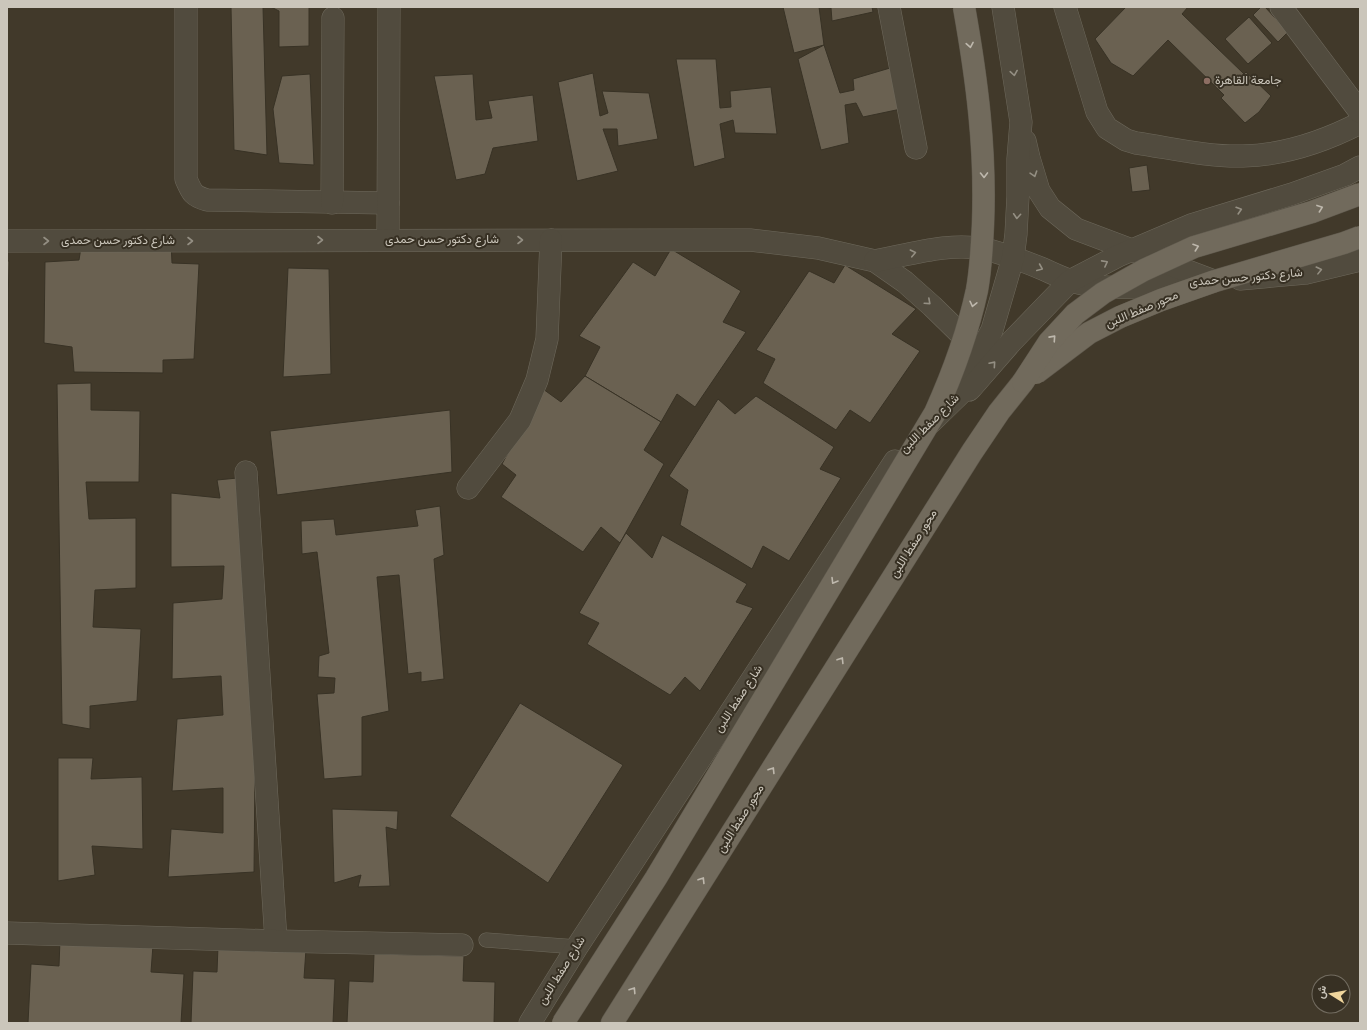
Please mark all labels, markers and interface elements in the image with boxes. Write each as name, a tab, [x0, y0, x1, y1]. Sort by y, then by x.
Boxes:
one-way arrow	[965, 42, 974, 49]
one-way arrow	[1009, 70, 1018, 76]
place label: جامعة القاهرة	[1215, 73, 1281, 89]
marker: جامعة القاهرة	[1202, 76, 1212, 86]
one-way arrow	[1029, 170, 1038, 177]
one-way arrow	[980, 172, 988, 178]
one-way arrow	[1317, 205, 1324, 213]
one-way arrow	[1235, 206, 1242, 215]
one-way arrow	[1012, 213, 1021, 219]
street label: شارع دكتور حسن حمدى	[385, 232, 499, 248]
street label: شارع دكتور حسن حمدى	[61, 233, 175, 249]
one-way arrow	[317, 236, 323, 244]
one-way arrow	[517, 236, 523, 244]
one-way arrow	[43, 237, 49, 245]
one-way arrow	[187, 237, 193, 245]
one-way arrow	[1193, 243, 1200, 252]
one-way arrow	[910, 250, 917, 258]
one-way arrow	[1100, 260, 1108, 268]
one-way arrow	[1035, 263, 1043, 271]
street label: شارع دكتور حسن حمدى	[1189, 265, 1303, 291]
one-way arrow	[1316, 266, 1323, 275]
street label: محور صفط اللبن	[1103, 287, 1181, 333]
one-way arrow	[923, 298, 931, 305]
one-way arrow	[970, 301, 978, 307]
one-way arrow	[1048, 335, 1056, 343]
one-way arrow	[988, 361, 995, 369]
street label: شارع صفط اللبن	[897, 391, 963, 457]
street label: محور صفط اللبن	[887, 507, 941, 581]
one-way arrow	[831, 577, 838, 584]
one-way arrow	[836, 657, 843, 664]
street label: شارع صفط اللبن	[711, 662, 767, 736]
one-way arrow	[767, 767, 774, 774]
street label: محور صفط اللبن	[714, 782, 768, 856]
one-way arrow	[698, 877, 705, 884]
street label: شارع صفط اللبن	[535, 934, 589, 1008]
north arrow	[1311, 974, 1351, 1014]
text: ش	[1314, 984, 1330, 1000]
one-way arrow	[628, 987, 636, 994]

